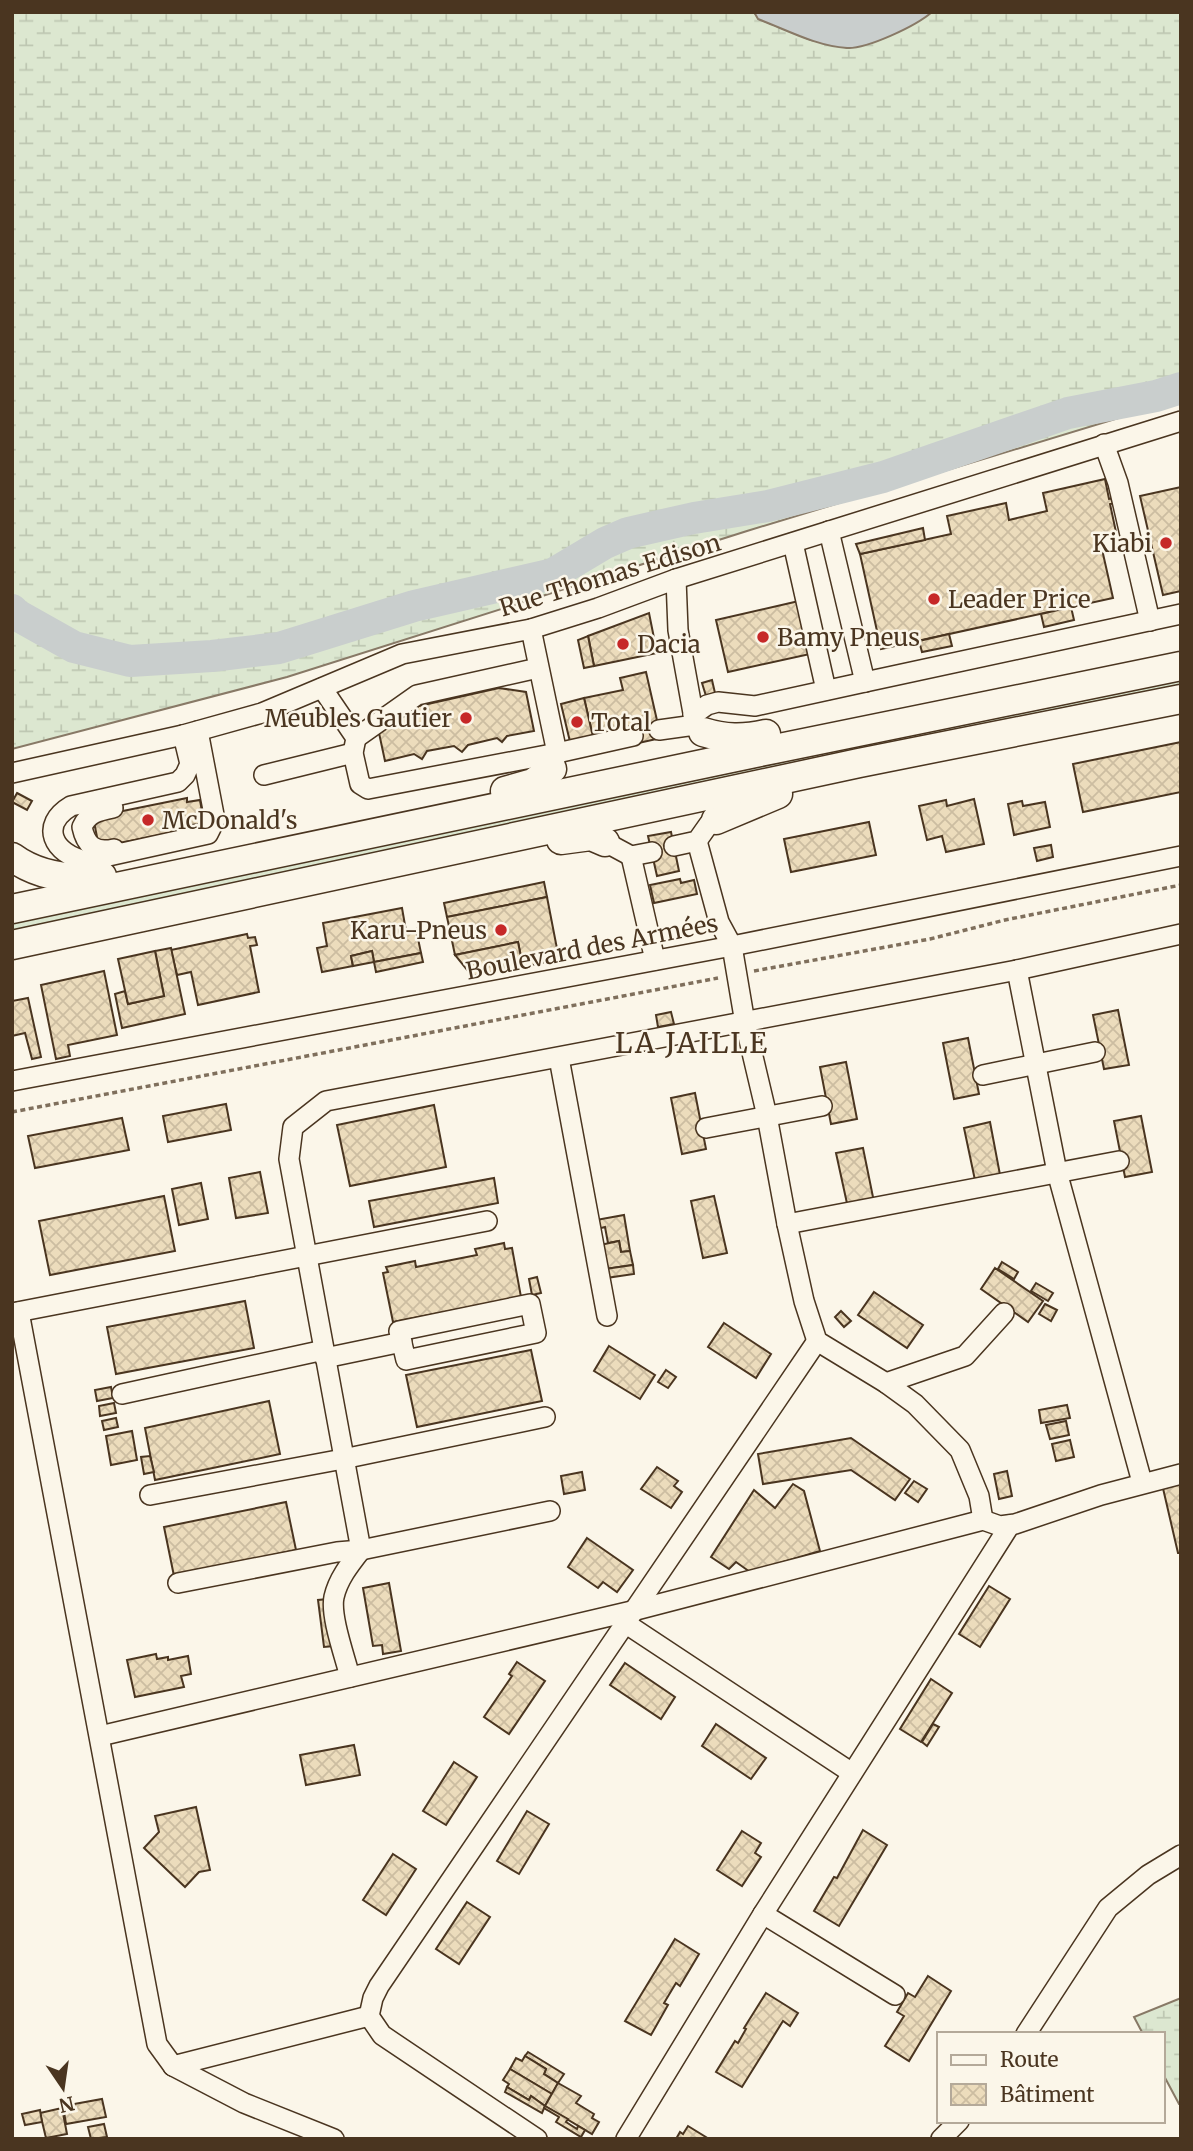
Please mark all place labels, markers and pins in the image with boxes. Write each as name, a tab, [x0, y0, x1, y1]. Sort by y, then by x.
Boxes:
place label: Kiabi	[1092, 528, 1152, 559]
marker: Kiabi	[1158, 535, 1174, 551]
place label: Leader Price	[948, 584, 1091, 615]
marker: Leader Price	[926, 591, 942, 607]
place label: Bamy Pneus	[777, 622, 920, 653]
place label: Dacia	[637, 629, 701, 660]
marker: Bamy Pneus	[755, 629, 771, 645]
marker: Dacia	[615, 636, 631, 652]
place label: Meubles Gautier	[264, 703, 452, 734]
place label: Total	[591, 707, 651, 738]
marker: Meubles Gautier	[458, 710, 474, 726]
marker: Total	[569, 714, 585, 730]
place label: McDonald's	[162, 805, 297, 836]
marker: McDonald's	[140, 812, 156, 828]
place label: Karu-Pneus	[350, 915, 487, 946]
marker: Karu-Pneus	[493, 922, 509, 938]

